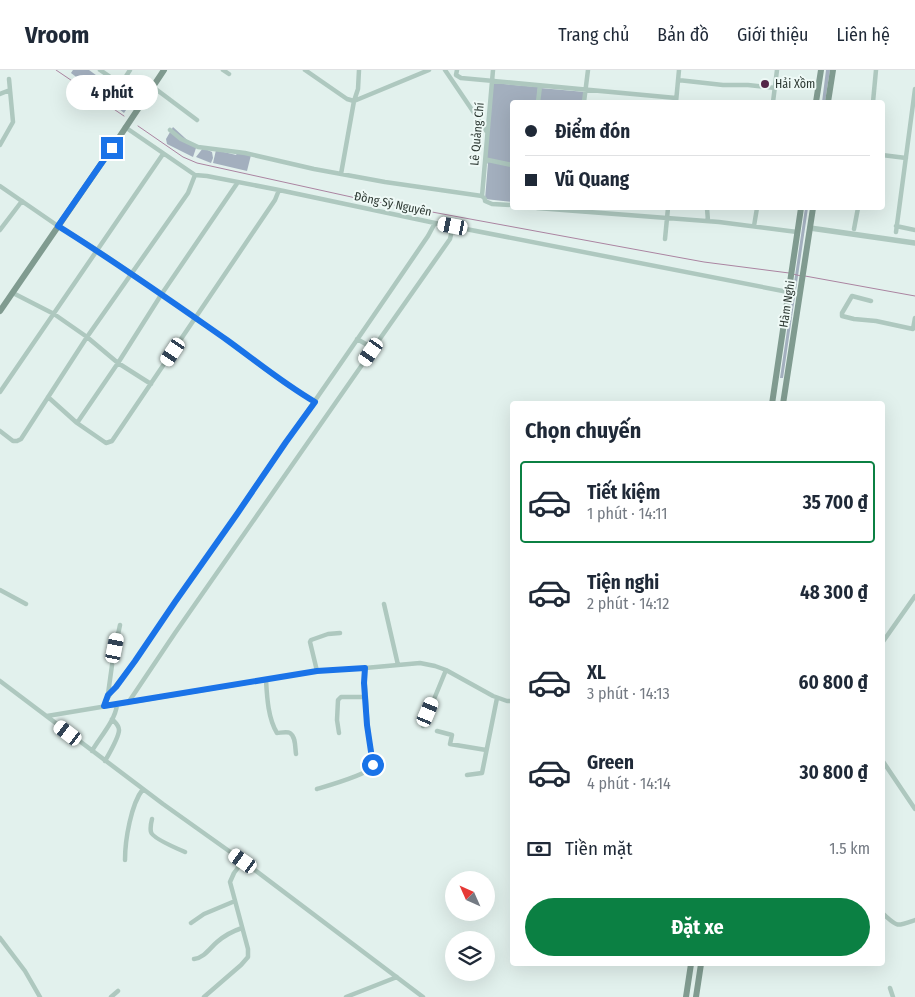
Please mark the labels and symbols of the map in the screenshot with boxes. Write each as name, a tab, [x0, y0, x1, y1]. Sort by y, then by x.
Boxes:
callout: 4 phút	[66, 75, 158, 110]
place label: Hải Xồm	[775, 76, 815, 91]
marker: Hải Xồm	[759, 78, 771, 90]
street label: Lê Quảng Chí	[467, 102, 487, 166]
route end	[101, 137, 123, 159]
street label: Đồng Sỹ Nguyên	[353, 188, 433, 219]
car	[436, 216, 469, 236]
street label: Hàm Nghi	[776, 279, 798, 329]
car	[158, 335, 187, 369]
car	[356, 335, 385, 369]
car	[104, 632, 125, 664]
car	[415, 695, 440, 729]
car	[51, 718, 84, 748]
route start	[362, 754, 384, 776]
car	[226, 846, 259, 876]
north arrow	[445, 871, 495, 921]

